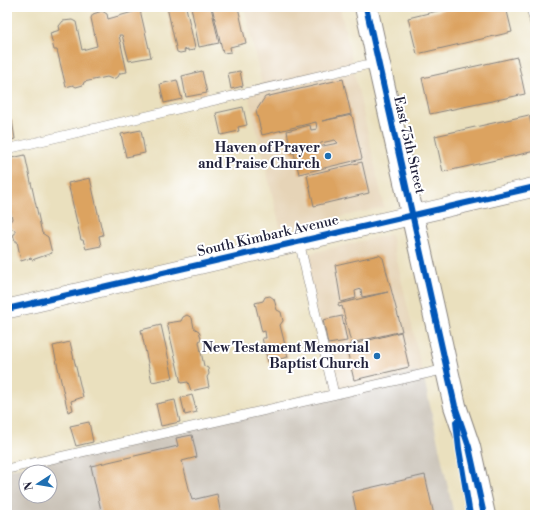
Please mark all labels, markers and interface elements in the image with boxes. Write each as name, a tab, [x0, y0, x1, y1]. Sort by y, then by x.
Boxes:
street label: East 75th Street	[389, 94, 429, 196]
place label: Haven of Prayer and Praise Church	[198, 139, 320, 173]
marker: Haven of Prayer and Praise Church	[323, 151, 333, 161]
street label: South Kimbark Avenue	[196, 211, 340, 261]
place label: New Testament Memorial Baptist Church	[202, 339, 369, 373]
marker: New Testament Memorial Baptist Church	[372, 351, 382, 361]
north arrow	[18, 464, 58, 504]
text: N	[21, 480, 37, 492]

